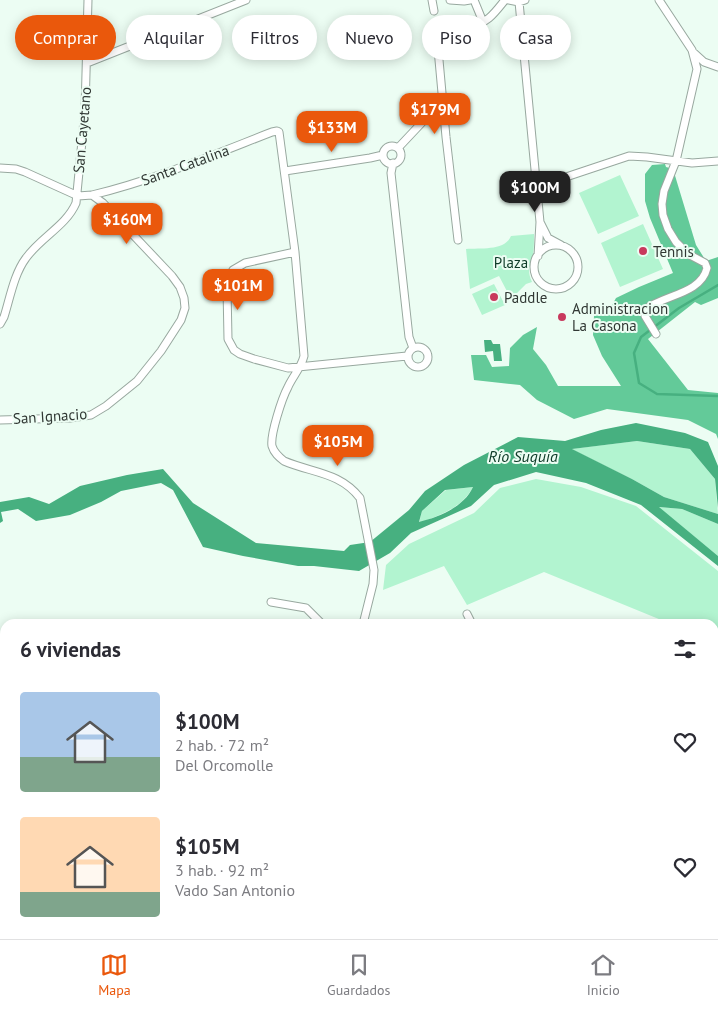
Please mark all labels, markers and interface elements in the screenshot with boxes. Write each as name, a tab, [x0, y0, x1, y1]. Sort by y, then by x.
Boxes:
chip: Comprar	[15, 15, 116, 60]
chip: Alquilar	[126, 15, 222, 60]
chip: Filtros	[232, 15, 317, 60]
chip: Nuevo	[327, 15, 412, 60]
chip: Piso	[422, 15, 490, 60]
chip: Casa	[500, 15, 571, 60]
street label: San Cayetano	[69, 86, 95, 174]
pin: $179M	[400, 92, 470, 135]
text: $179M	[410, 99, 460, 119]
pin: $133M	[297, 110, 367, 153]
text: $133M	[307, 117, 357, 137]
street label: Santa Catalina	[138, 140, 232, 190]
pin: $100M	[500, 170, 570, 213]
text: $100M	[510, 177, 560, 197]
pin: $160M	[92, 202, 162, 245]
text: $160M	[102, 209, 152, 229]
place label: Tennis	[653, 242, 694, 261]
marker: Tennis	[637, 245, 649, 257]
park label: Plaza	[494, 253, 528, 272]
pin: $101M	[203, 268, 273, 311]
text: $101M	[213, 275, 263, 295]
place label: Paddle	[504, 288, 547, 307]
marker: Paddle	[488, 291, 500, 303]
place label: Administracion La Casona	[572, 299, 668, 335]
marker: Administracion La Casona	[556, 311, 568, 323]
street label: San Ignacio	[12, 404, 88, 428]
pin: $105M	[303, 424, 373, 467]
text: $105M	[313, 431, 363, 451]
water label: Río Suquía	[488, 446, 558, 466]
icon: filters	[671, 635, 699, 663]
text: 6 viviendas	[20, 636, 121, 663]
text: $100M	[175, 708, 239, 735]
icon: home	[60, 712, 120, 772]
icon: heart	[671, 728, 699, 756]
text: 2 hab. · 72 m²	[175, 735, 269, 755]
text: Del Orcomolle	[175, 755, 273, 775]
text: $105M	[175, 833, 239, 860]
icon: home	[60, 837, 120, 897]
icon: heart	[671, 853, 699, 881]
text: 3 hab. · 92 m²	[175, 860, 269, 880]
text: Vado San Antonio	[175, 880, 295, 900]
tab: Mapa	[98, 951, 131, 999]
tab: Guardados	[327, 951, 390, 999]
tab: Inicio	[587, 951, 620, 999]

